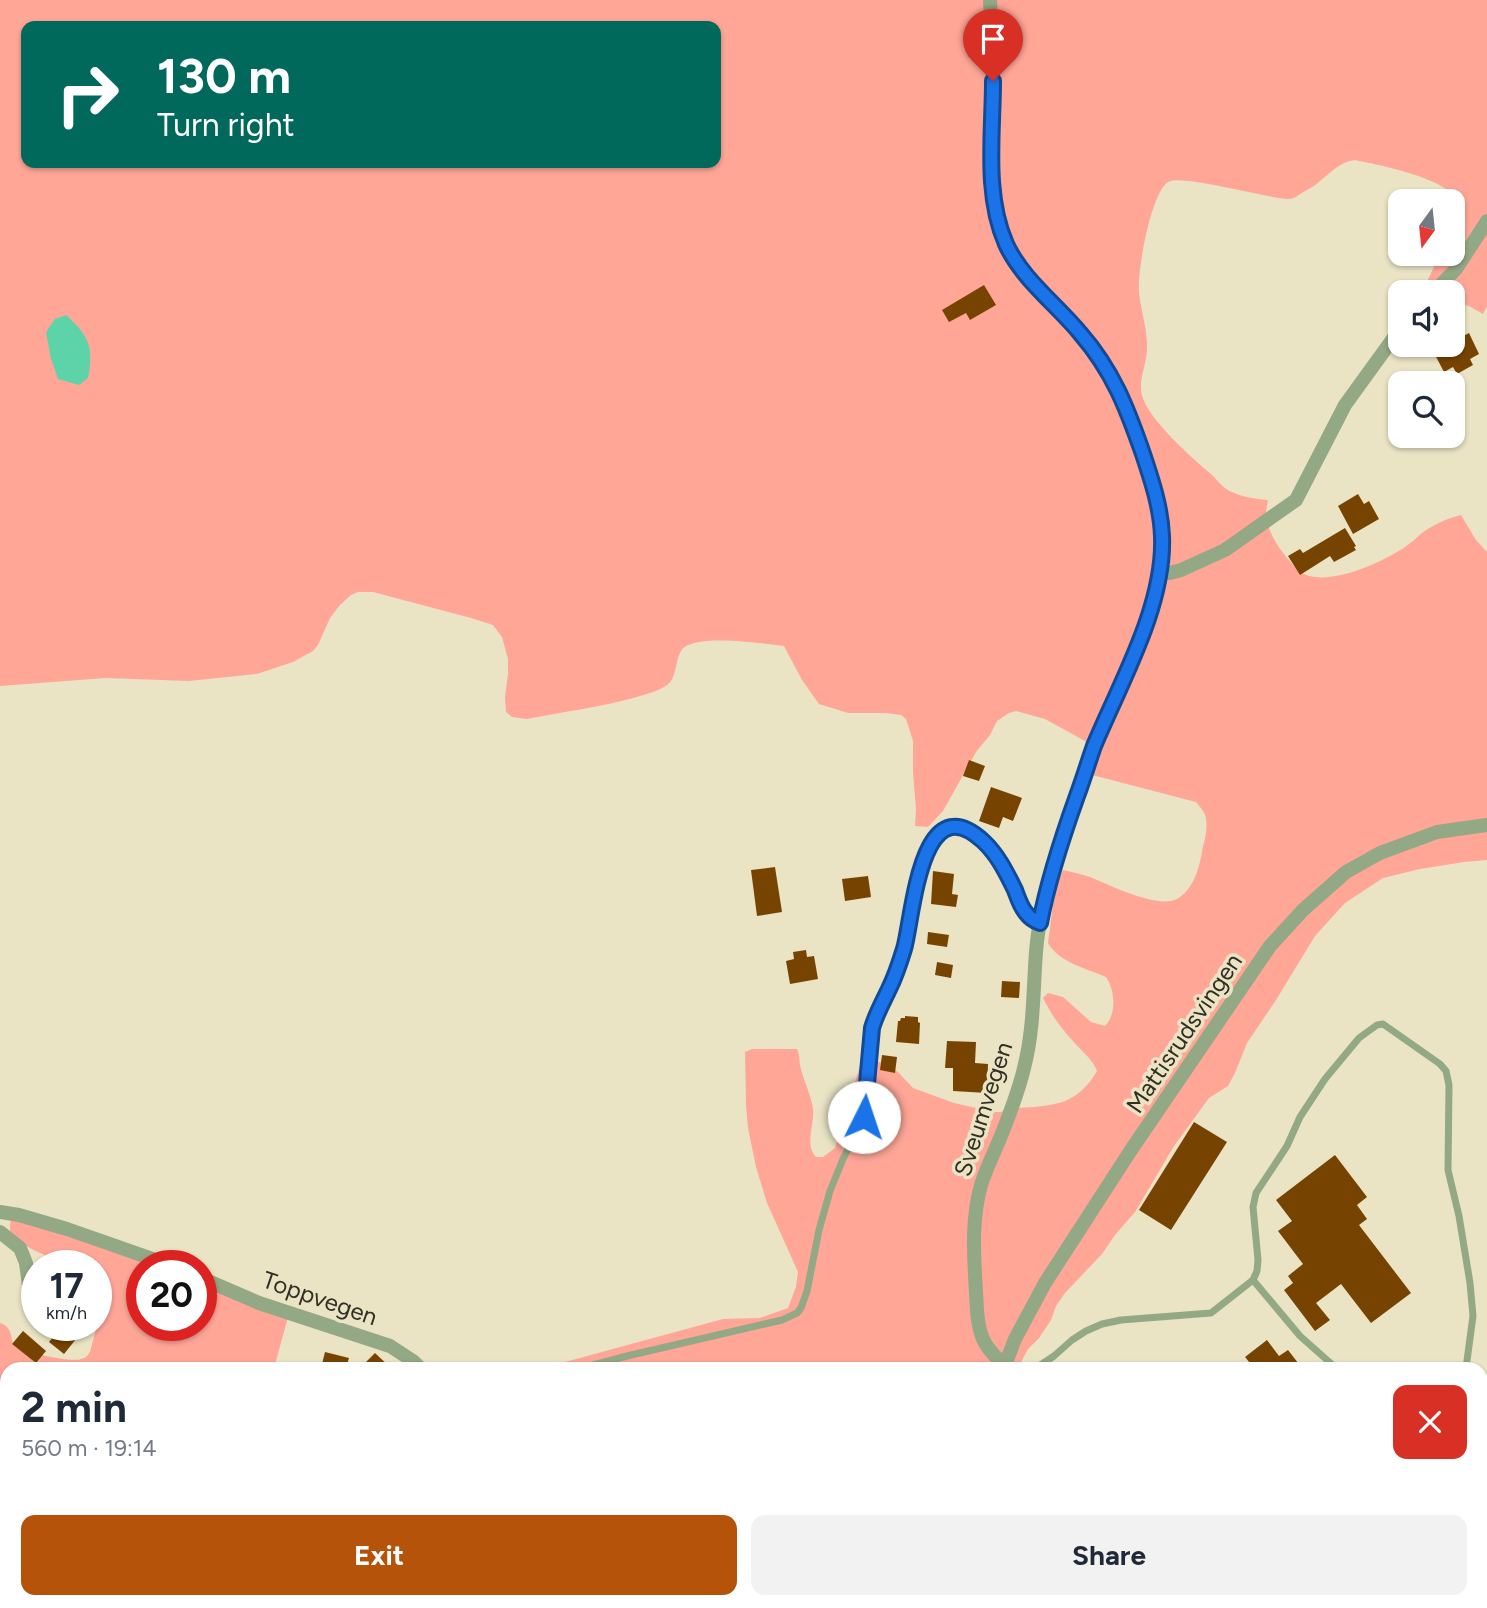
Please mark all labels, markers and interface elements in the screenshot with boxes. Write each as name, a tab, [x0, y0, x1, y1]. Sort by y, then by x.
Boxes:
pin	[963, 9, 1023, 81]
icon: arrive	[974, 20, 1012, 58]
text: 130 m	[157, 46, 291, 105]
icon: right	[42, 49, 133, 140]
text: Turn right	[157, 106, 295, 144]
north arrow	[1388, 189, 1465, 266]
map controls	[1388, 189, 1465, 448]
button: sound	[1388, 280, 1465, 357]
button: search	[1388, 371, 1465, 448]
street label: Mattisrudsvingen	[1120, 948, 1248, 1118]
street label: Sveumvegen	[948, 1038, 1018, 1180]
position arrow	[827, 1080, 901, 1154]
speed limit sign: 20	[126, 1250, 217, 1341]
text: 17	[49, 1265, 84, 1307]
street label: Toppvegen	[259, 1265, 381, 1331]
text: km/h	[46, 1302, 87, 1324]
text: 2 min	[21, 1382, 127, 1433]
button: close	[1393, 1385, 1467, 1459]
text: 560 m · 19:14	[21, 1434, 157, 1462]
button: Exit	[21, 1515, 737, 1595]
button: Share	[751, 1515, 1467, 1595]

